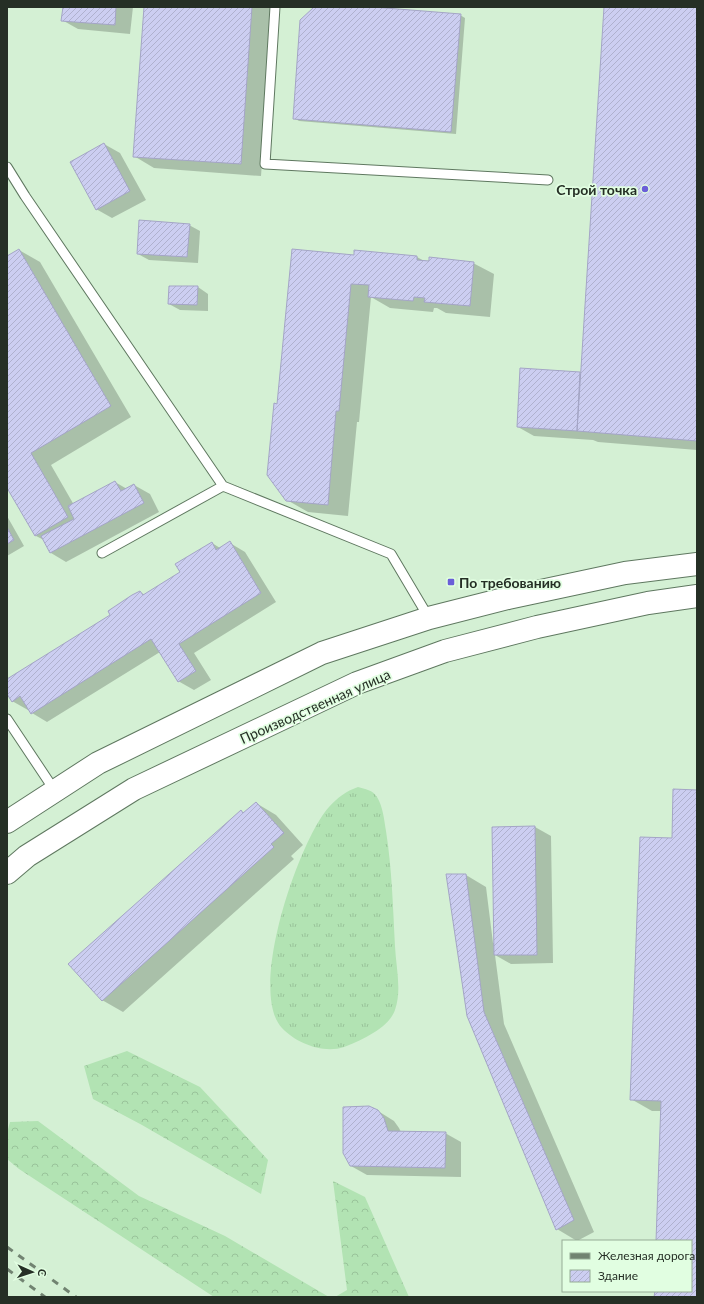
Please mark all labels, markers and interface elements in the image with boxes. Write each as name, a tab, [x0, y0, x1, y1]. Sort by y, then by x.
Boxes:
place label: Строй точка	[556, 181, 637, 198]
marker: Строй точка	[640, 184, 650, 194]
place label: По требованию	[459, 574, 561, 591]
marker: По требованию	[446, 577, 456, 587]
street label: Производственная улица	[237, 665, 393, 747]
legend	[562, 1240, 692, 1292]
text: Железная дорога	[598, 1248, 695, 1263]
north arrow	[12, 1252, 52, 1292]
text: Здание	[598, 1268, 638, 1283]
text: С	[36, 1269, 49, 1277]

